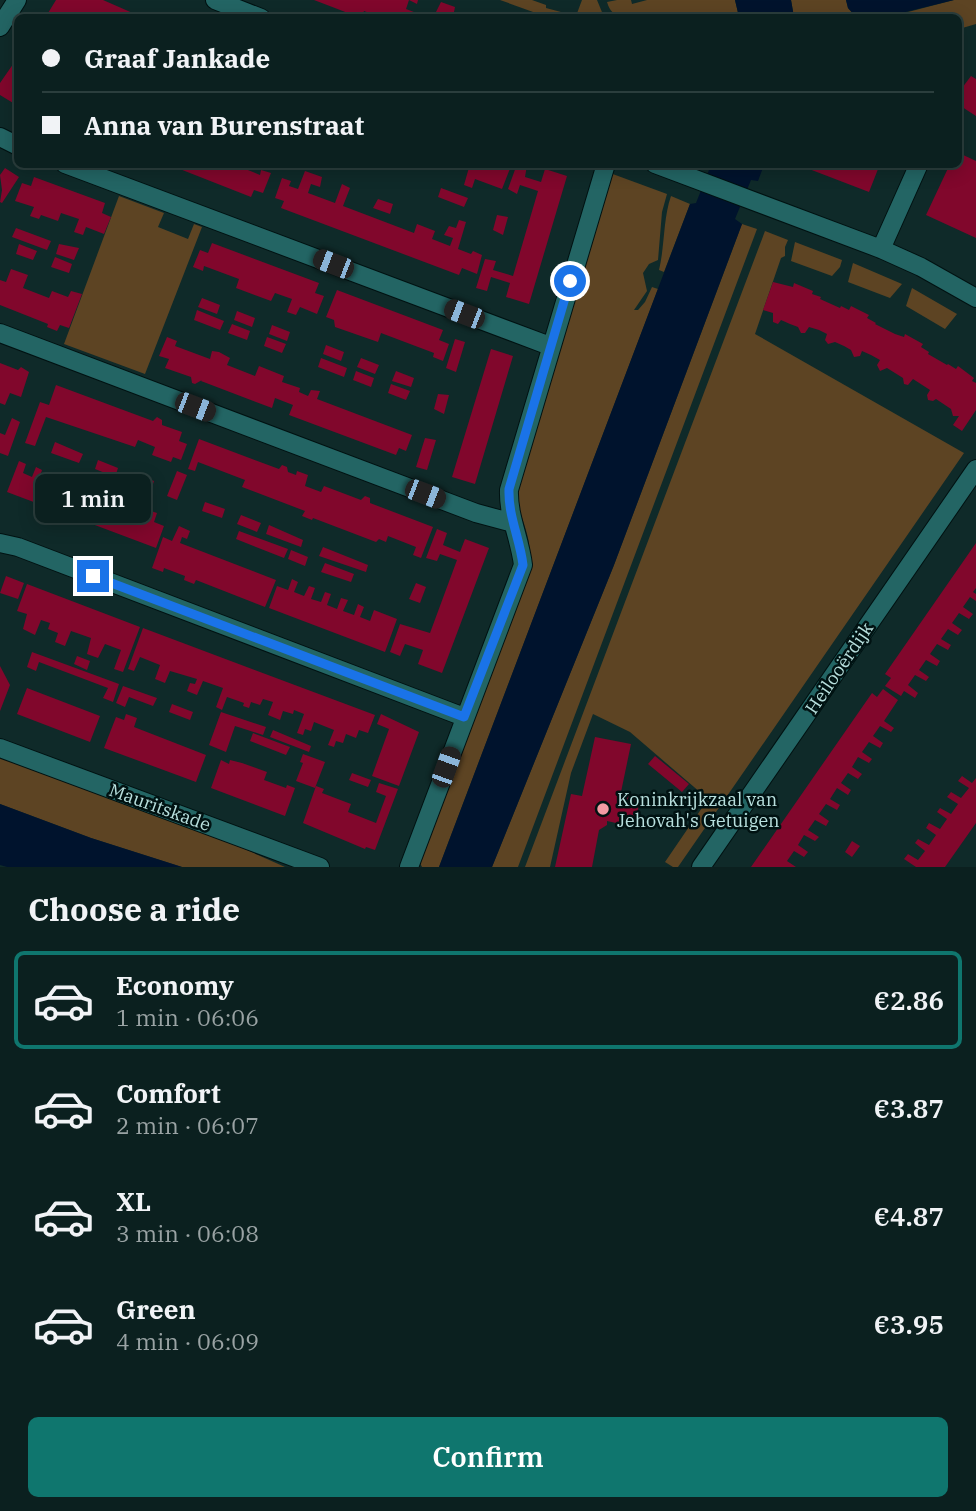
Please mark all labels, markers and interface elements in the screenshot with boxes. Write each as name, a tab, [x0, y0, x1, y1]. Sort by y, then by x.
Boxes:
text: Graaf Jankade	[84, 41, 270, 75]
text: Anna van Burenstraat	[84, 108, 364, 142]
car	[310, 247, 357, 281]
route start	[554, 265, 586, 297]
car	[441, 297, 488, 331]
car	[172, 390, 219, 424]
callout: 1 min	[35, 475, 151, 524]
car	[402, 477, 449, 511]
text: 1 min	[61, 483, 125, 513]
route end	[77, 560, 109, 592]
street label: Heilooërdijk	[800, 617, 878, 718]
car	[429, 744, 464, 790]
street label: Mauritskade	[106, 778, 214, 836]
place label: Koninkrijkzaal van Jehovah's Getuigen	[617, 788, 780, 832]
marker: Koninkrijkzaal van Jehovah's Getuigen	[595, 801, 611, 817]
text: Choose a ride	[28, 888, 240, 930]
text: Economy	[116, 968, 234, 1002]
icon: car	[32, 969, 95, 1032]
text: €2.86	[874, 983, 944, 1017]
text: 1 min · 06:06	[116, 1002, 259, 1032]
text: Comfort	[116, 1076, 221, 1110]
icon: car	[32, 1077, 95, 1140]
text: €3.87	[874, 1091, 944, 1125]
text: 2 min · 06:07	[116, 1110, 259, 1140]
text: XL	[116, 1184, 151, 1218]
icon: car	[32, 1185, 95, 1248]
text: €4.87	[874, 1199, 944, 1233]
text: 3 min · 06:08	[116, 1218, 259, 1248]
text: Green	[116, 1292, 196, 1326]
icon: car	[32, 1293, 95, 1356]
text: €3.95	[874, 1307, 944, 1341]
text: 4 min · 06:09	[116, 1326, 259, 1356]
button: Confirm	[28, 1417, 948, 1497]

